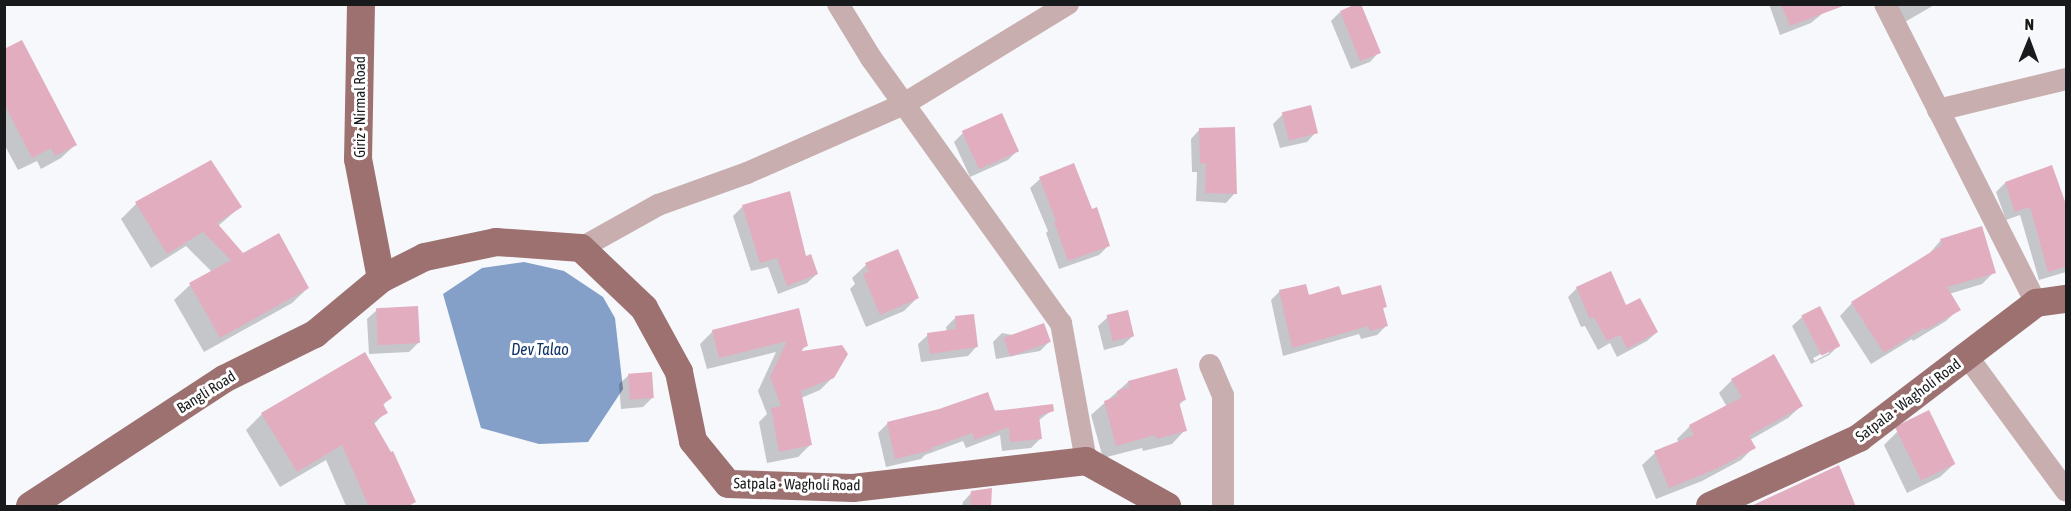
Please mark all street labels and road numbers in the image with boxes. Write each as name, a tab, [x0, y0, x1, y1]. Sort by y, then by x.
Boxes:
street label: Giriz - Nirmal Road	[351, 56, 369, 158]
street label: Satpala - Wagholi Road	[1852, 355, 1964, 445]
street label: Bangli Road	[173, 367, 239, 417]
street label: Satpala - Wagholi Road	[733, 474, 861, 494]

